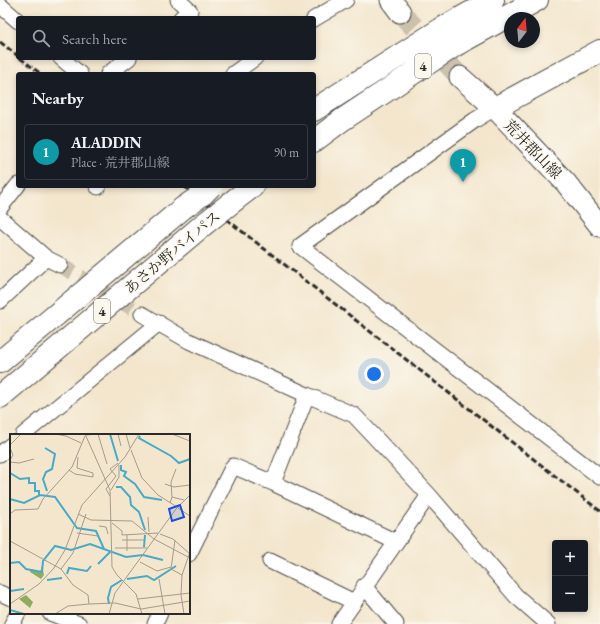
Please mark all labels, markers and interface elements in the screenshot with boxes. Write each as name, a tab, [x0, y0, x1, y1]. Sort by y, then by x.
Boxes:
north arrow	[504, 12, 540, 48]
search box	[16, 16, 316, 60]
icon: search	[30, 27, 52, 49]
text: Search here	[62, 29, 127, 48]
road number: 4	[415, 54, 431, 78]
text: Nearby	[32, 87, 84, 109]
street label: 荒井郡山線	[500, 115, 566, 183]
text: ALADDIN	[71, 133, 142, 152]
text: 1	[43, 144, 49, 161]
text: 90 m	[274, 144, 299, 161]
pin: 1	[450, 149, 476, 182]
text: Place · 荒井郡山線	[71, 154, 169, 171]
street label: あさか野バイパス	[120, 206, 224, 298]
road number: 4	[94, 299, 110, 323]
your location	[364, 364, 384, 384]
inset map	[10, 434, 190, 614]
map controls	[552, 540, 588, 612]
button: +	[552, 540, 588, 576]
button: −	[552, 576, 588, 612]

